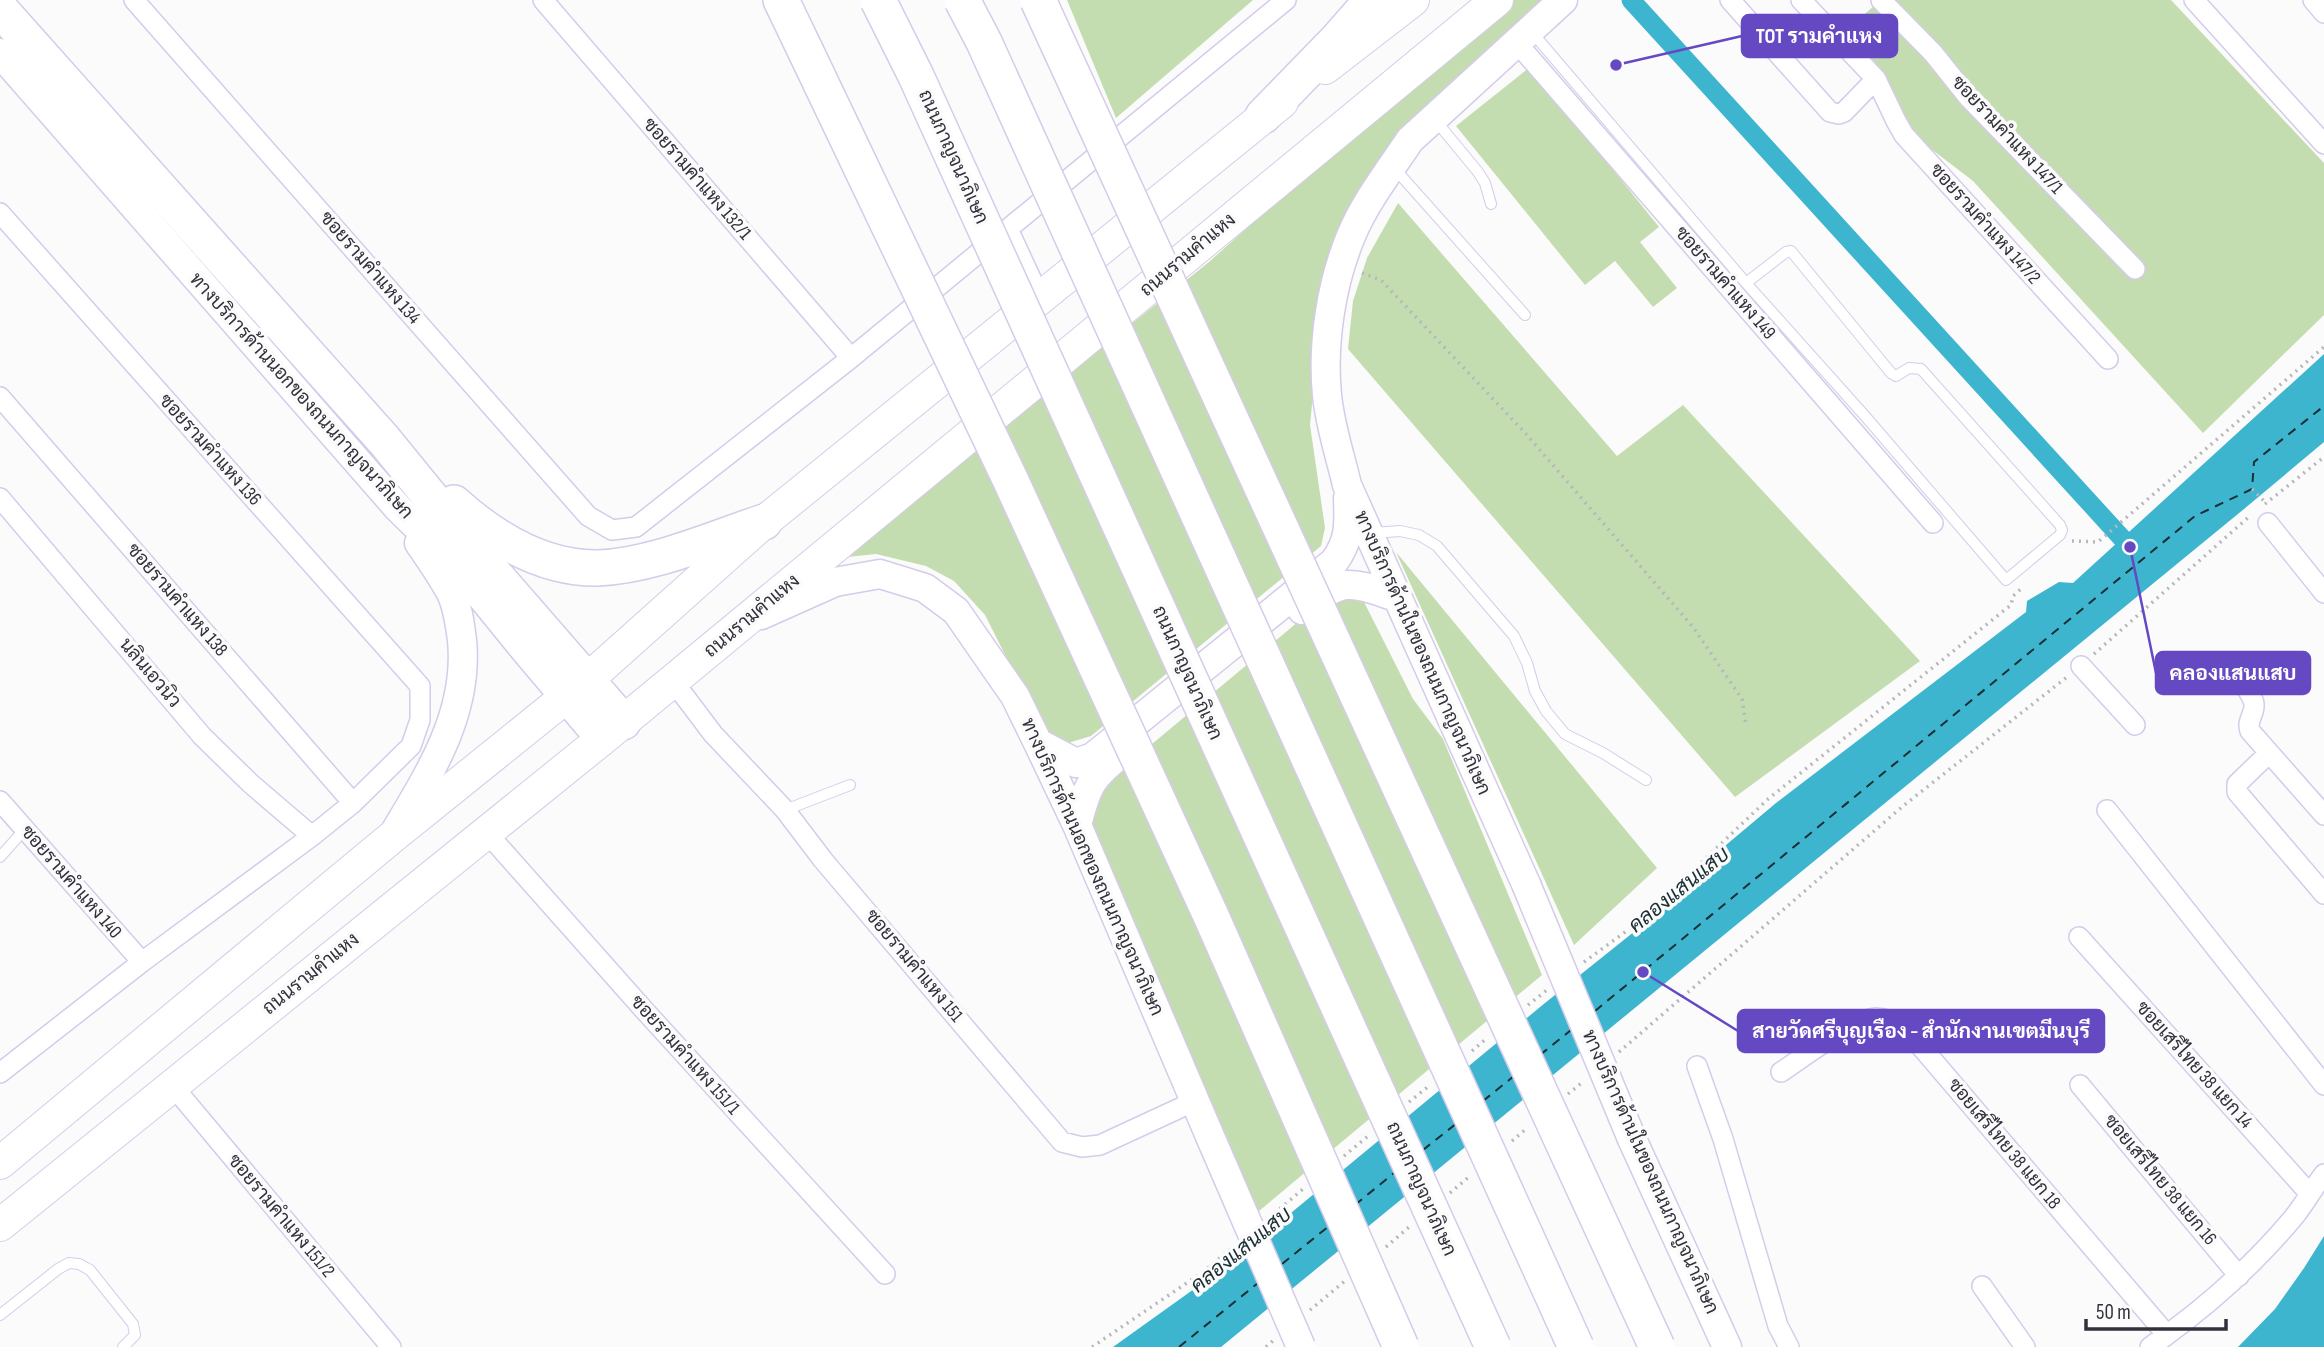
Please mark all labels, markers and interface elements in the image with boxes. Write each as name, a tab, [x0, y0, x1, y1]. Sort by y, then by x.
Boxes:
callout: TOT รามคำแหง	[1742, 15, 1897, 57]
text: TOT รามคำแหง	[1756, 23, 1882, 49]
street label: ซอยรามคำแหง 147/1	[1946, 71, 2068, 199]
street label: ถนนกาญจนาภิเษก	[913, 86, 993, 228]
street label: ซอยรามคำแหง 132/1	[638, 113, 757, 245]
street label: ซอยรามคำแหง 147/2	[1925, 159, 2045, 289]
street label: ซอยรามคำแหง 134	[315, 207, 425, 329]
street label: ถนนรามคำแหง	[1136, 208, 1240, 302]
street label: ซอยรามคำแหง 149	[1670, 222, 1780, 344]
street label: ทางบริการด้านนอกของถนนกาญจนาภิเษก	[184, 267, 418, 524]
street label: ซอยรามคำแหง 136	[154, 389, 266, 511]
street label: ทางบริการด้านในของถนนกาญจนาภิเษก	[1349, 507, 1497, 799]
street label: ซอยรามคำแหง 138	[122, 539, 232, 661]
street label: ถนนรามคำแหง	[700, 569, 804, 663]
street label: ถนนกาญจนาภิเษก	[1147, 602, 1227, 744]
street label: นลินเอวนิว	[114, 633, 186, 713]
callout: คลองแสนแสบ	[2156, 652, 2310, 694]
text: คลองแสนแสบ	[2170, 661, 2296, 686]
street label: ทางบริการด้านนอกของถนนกาญจนาภิเษก	[1016, 714, 1169, 1019]
street label: ซอยรามคำแหง 140	[16, 821, 126, 943]
water label: คลองแสนแสบ	[1624, 842, 1735, 938]
street label: ซอยรามคำแหง 151	[860, 905, 968, 1027]
street label: ถนนรามคำแหง	[258, 928, 364, 1020]
street label: ซอยรามคำแหง 151/1	[625, 991, 745, 1120]
street label: ซอยเสรีไทย 38 แยก 14	[2131, 995, 2259, 1133]
callout: สายวัดศรีบุญเรือง - สำนักงานเขตมีนบุรี	[1738, 1010, 2104, 1052]
text: สายวัดศรีบุญเรือง - สำนักงานเขตมีนบุรี	[1752, 1018, 2090, 1046]
street label: ทางบริการด้านในของถนนกาญจนาภิเษก	[1577, 1026, 1725, 1318]
street label: ซอยเสรีไทย 38 แยก 18	[1943, 1073, 2067, 1214]
street label: ซอยเสรีไทย 38 แยก 16	[2099, 1109, 2223, 1250]
street label: ถนนกาญจนาภิเษก	[1381, 1118, 1461, 1260]
street label: ซอยรามคำแหง 151/2	[223, 1150, 339, 1282]
water label: คลองแสนแสบ	[1186, 1202, 1297, 1298]
scale bar	[2086, 1288, 2226, 1332]
text: 50 m	[2096, 1300, 2131, 1325]

